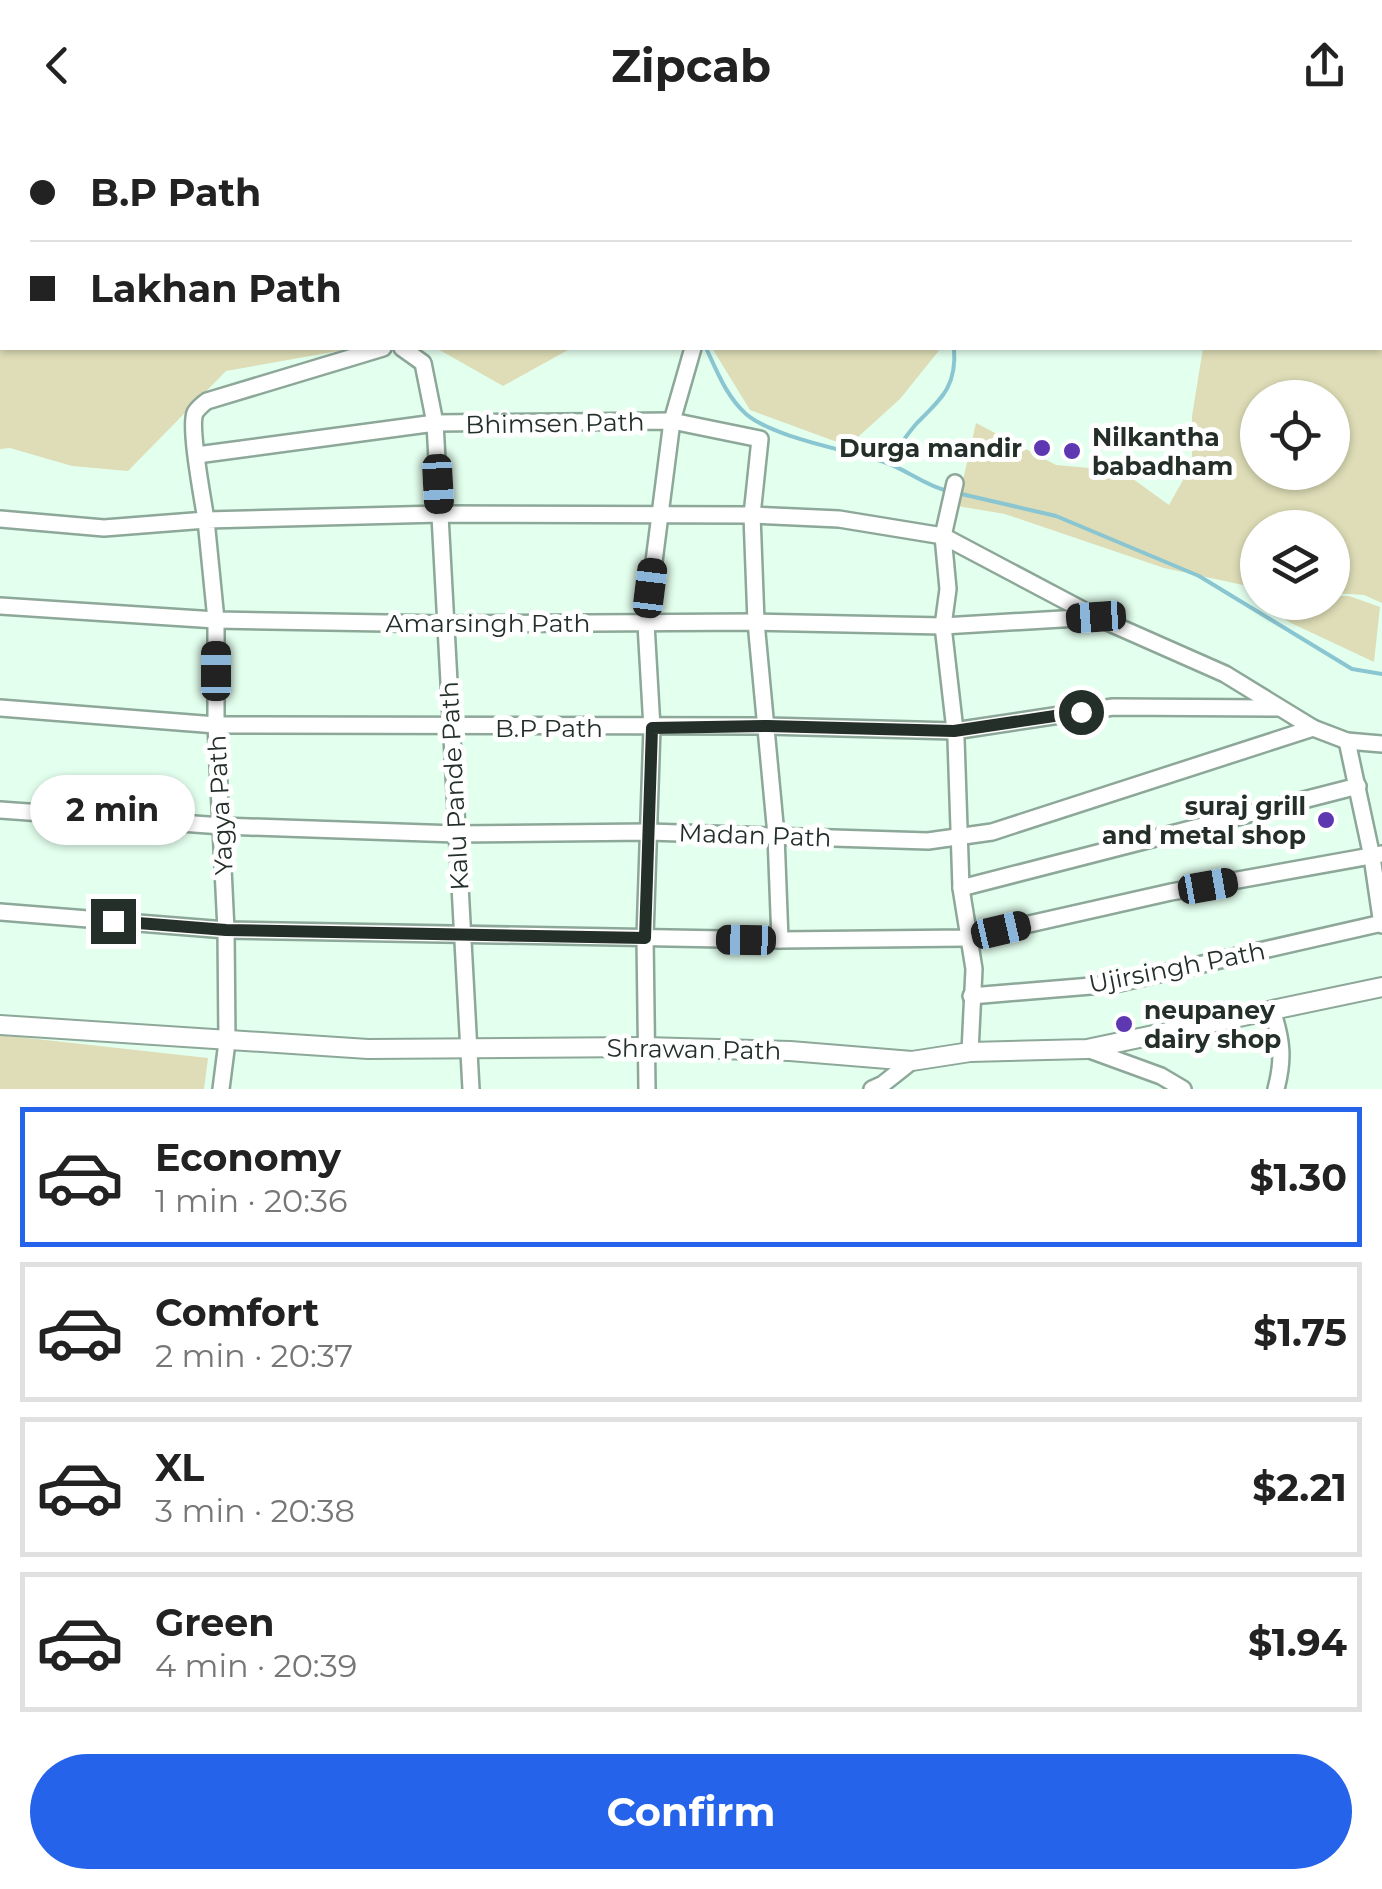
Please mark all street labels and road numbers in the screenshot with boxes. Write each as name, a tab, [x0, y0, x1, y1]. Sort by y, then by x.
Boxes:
street label: Bhimsen Path	[465, 406, 645, 440]
street label: Amarsingh Path	[386, 608, 590, 638]
street label: Kalu Pande Path	[434, 681, 474, 891]
street label: B.P Path	[495, 713, 603, 743]
street label: Yagya Path	[201, 734, 239, 876]
street label: Madan Path	[678, 817, 832, 853]
street label: Ujirsingh Path	[1086, 935, 1268, 999]
street label: Shrawan Path	[606, 1032, 782, 1066]

